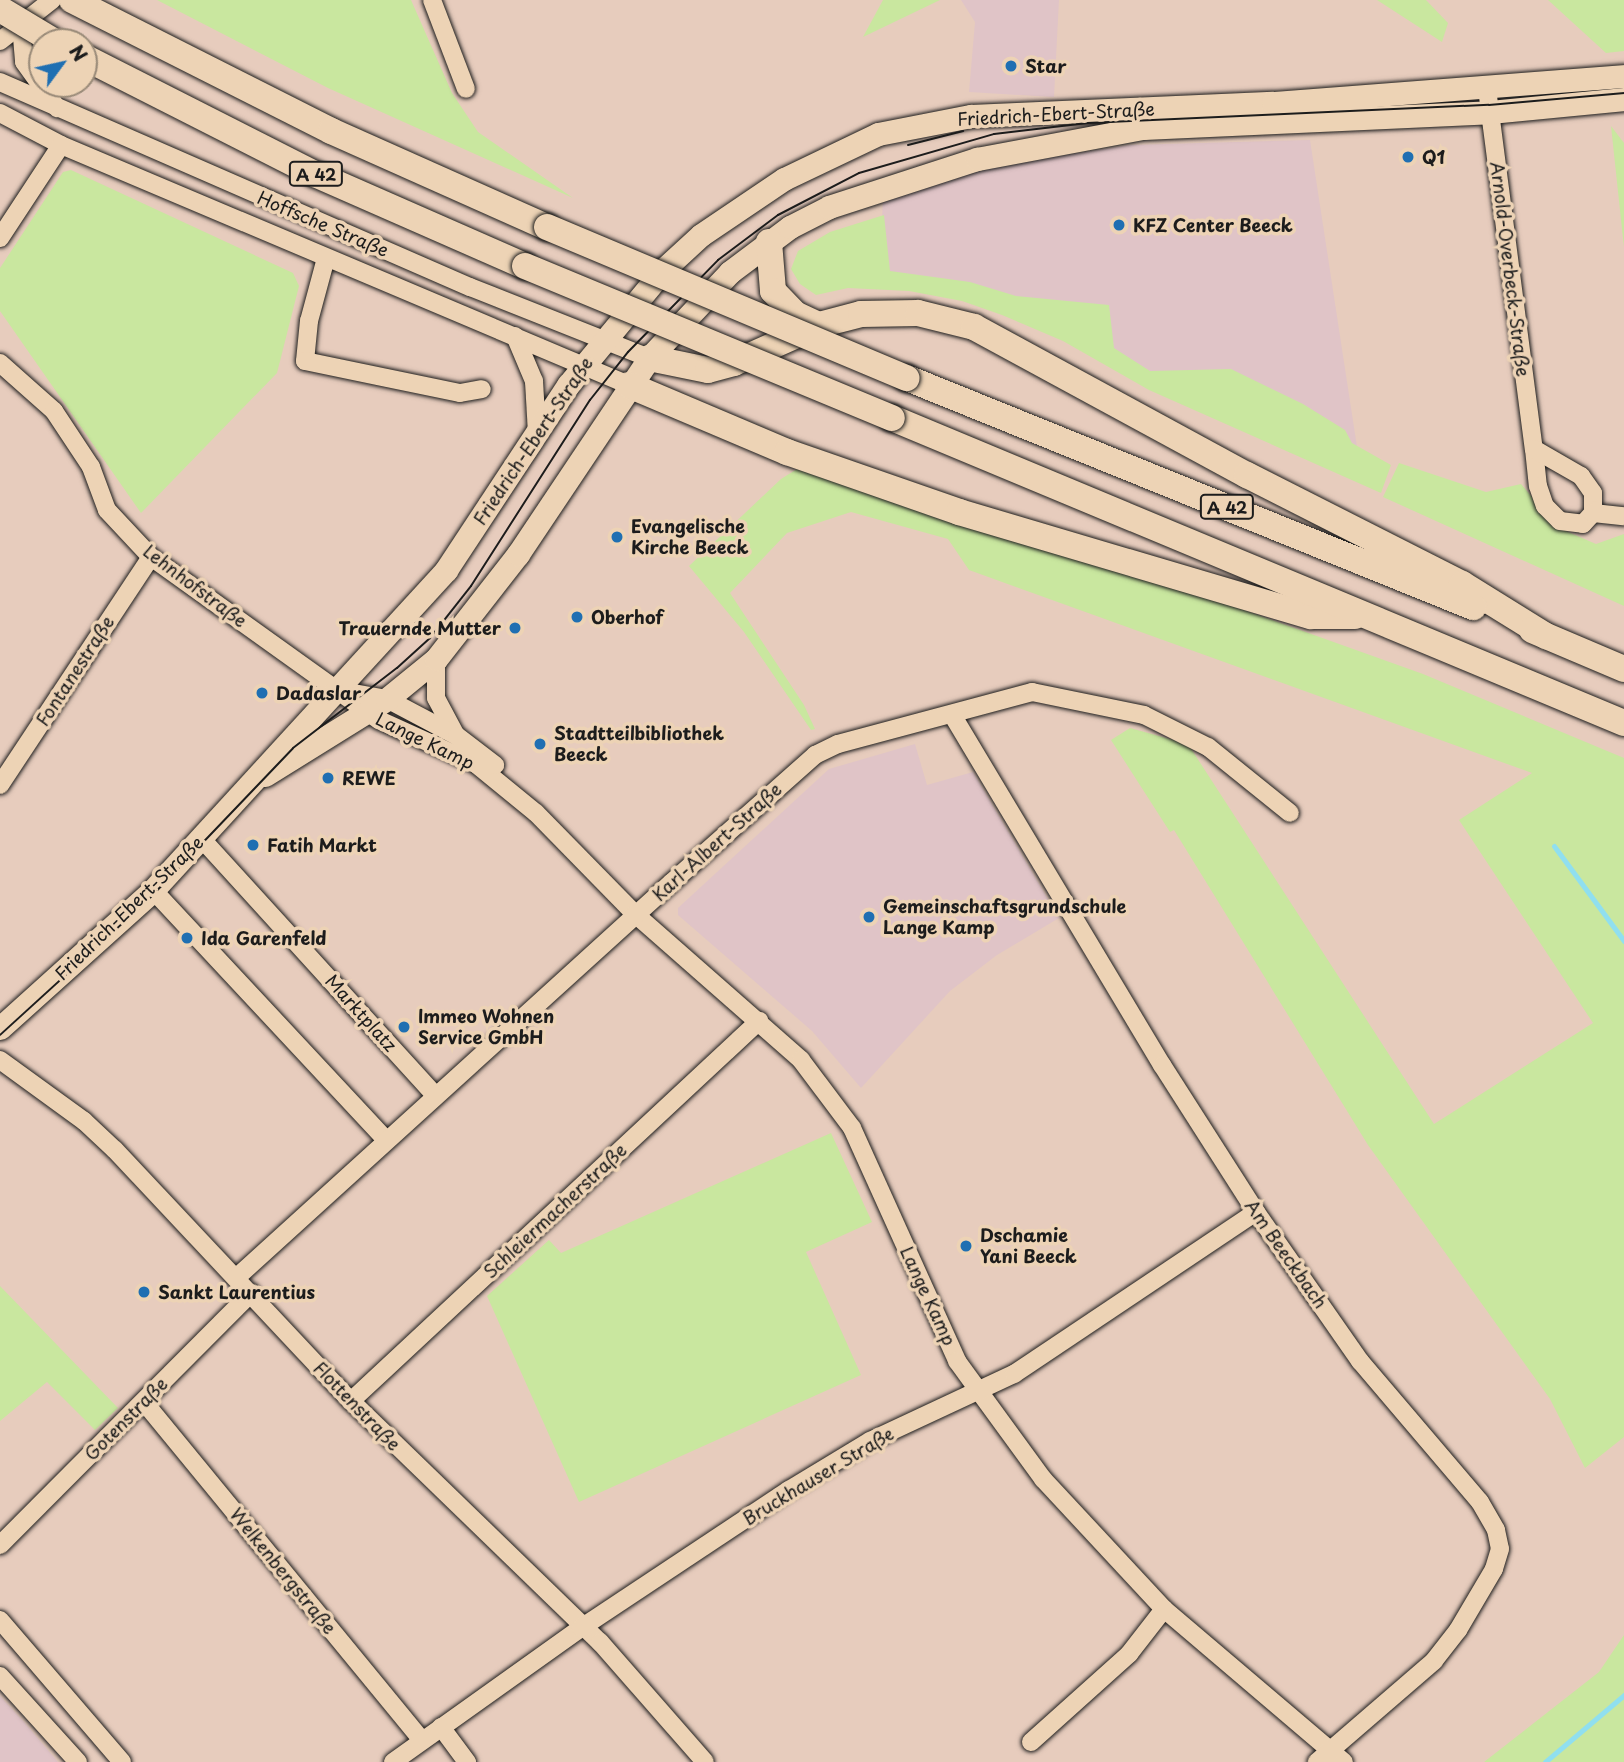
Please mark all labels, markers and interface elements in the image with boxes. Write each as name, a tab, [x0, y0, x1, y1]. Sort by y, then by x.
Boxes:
north arrow	[28, 28, 98, 98]
text: N	[63, 39, 95, 67]
place label: Star	[1025, 55, 1066, 77]
marker: Star	[1003, 58, 1019, 74]
street label: Friedrich-Ebert-Straße	[957, 98, 1155, 130]
place label: Q1	[1422, 146, 1445, 168]
marker: Q1	[1400, 149, 1416, 165]
street label: Arnold-Overbeck-Straße	[1486, 160, 1534, 378]
road number: A 42	[288, 162, 344, 186]
street label: Hoffsche Straße	[254, 186, 392, 262]
place label: KFZ Center Beeck	[1133, 214, 1295, 236]
marker: KFZ Center Beeck	[1111, 217, 1127, 233]
street label: Friedrich-Ebert-Straße	[469, 353, 597, 529]
road number: A 42	[1199, 494, 1255, 520]
place label: Evangelische Kirche Beeck	[631, 516, 749, 558]
marker: Evangelische Kirche Beeck	[609, 529, 625, 545]
street label: Lehnhofstraße	[139, 540, 251, 632]
place label: Oberhof	[591, 606, 663, 628]
marker: Oberhof	[569, 609, 585, 625]
street label: Fontanestraße	[31, 612, 119, 730]
place label: Trauernde Mutter	[338, 617, 501, 639]
marker: Trauernde Mutter	[507, 620, 523, 636]
place label: Dadaslar	[276, 682, 361, 704]
marker: Dadaslar	[254, 685, 270, 701]
street label: Lange Kamp	[372, 708, 478, 774]
place label: Stadtteilbibliothek Beeck	[554, 723, 724, 766]
marker: Stadtteilbibliothek Beeck	[532, 736, 548, 752]
place label: REWE	[342, 767, 396, 789]
marker: REWE	[320, 770, 336, 786]
street label: Karl-Albert-Straße	[648, 779, 786, 905]
street label: Friedrich-Ebert-Straße	[50, 832, 208, 984]
place label: Fatih Markt	[267, 834, 378, 856]
marker: Fatih Markt	[245, 837, 261, 853]
place label: Gemeinschaftsgrundschule Lange Kamp	[883, 896, 1126, 939]
marker: Gemeinschaftsgrundschule Lange Kamp	[861, 909, 877, 925]
place label: Ida Garenfeld	[201, 927, 327, 949]
marker: Ida Garenfeld	[179, 930, 195, 946]
street label: Marktplatz	[321, 970, 401, 1056]
place label: Immeo Wohnen Service GmbH	[418, 1006, 555, 1048]
marker: Immeo Wohnen Service GmbH	[396, 1019, 412, 1035]
street label: Schleiermacherstraße	[479, 1139, 631, 1283]
street label: Am Beeckbach	[1241, 1196, 1331, 1312]
place label: Dschamie Yani Beeck	[980, 1225, 1077, 1268]
marker: Dschamie Yani Beeck	[958, 1238, 974, 1254]
street label: Lange Kamp	[895, 1243, 961, 1349]
place label: Sankt Laurentius	[158, 1281, 316, 1303]
marker: Sankt Laurentius	[136, 1284, 152, 1300]
street label: Flottenstraße	[309, 1357, 405, 1455]
street label: Gotenstraße	[80, 1373, 172, 1465]
street label: Bruckhauser Straße	[738, 1422, 898, 1530]
street label: Welkenbergstraße	[225, 1504, 341, 1638]

